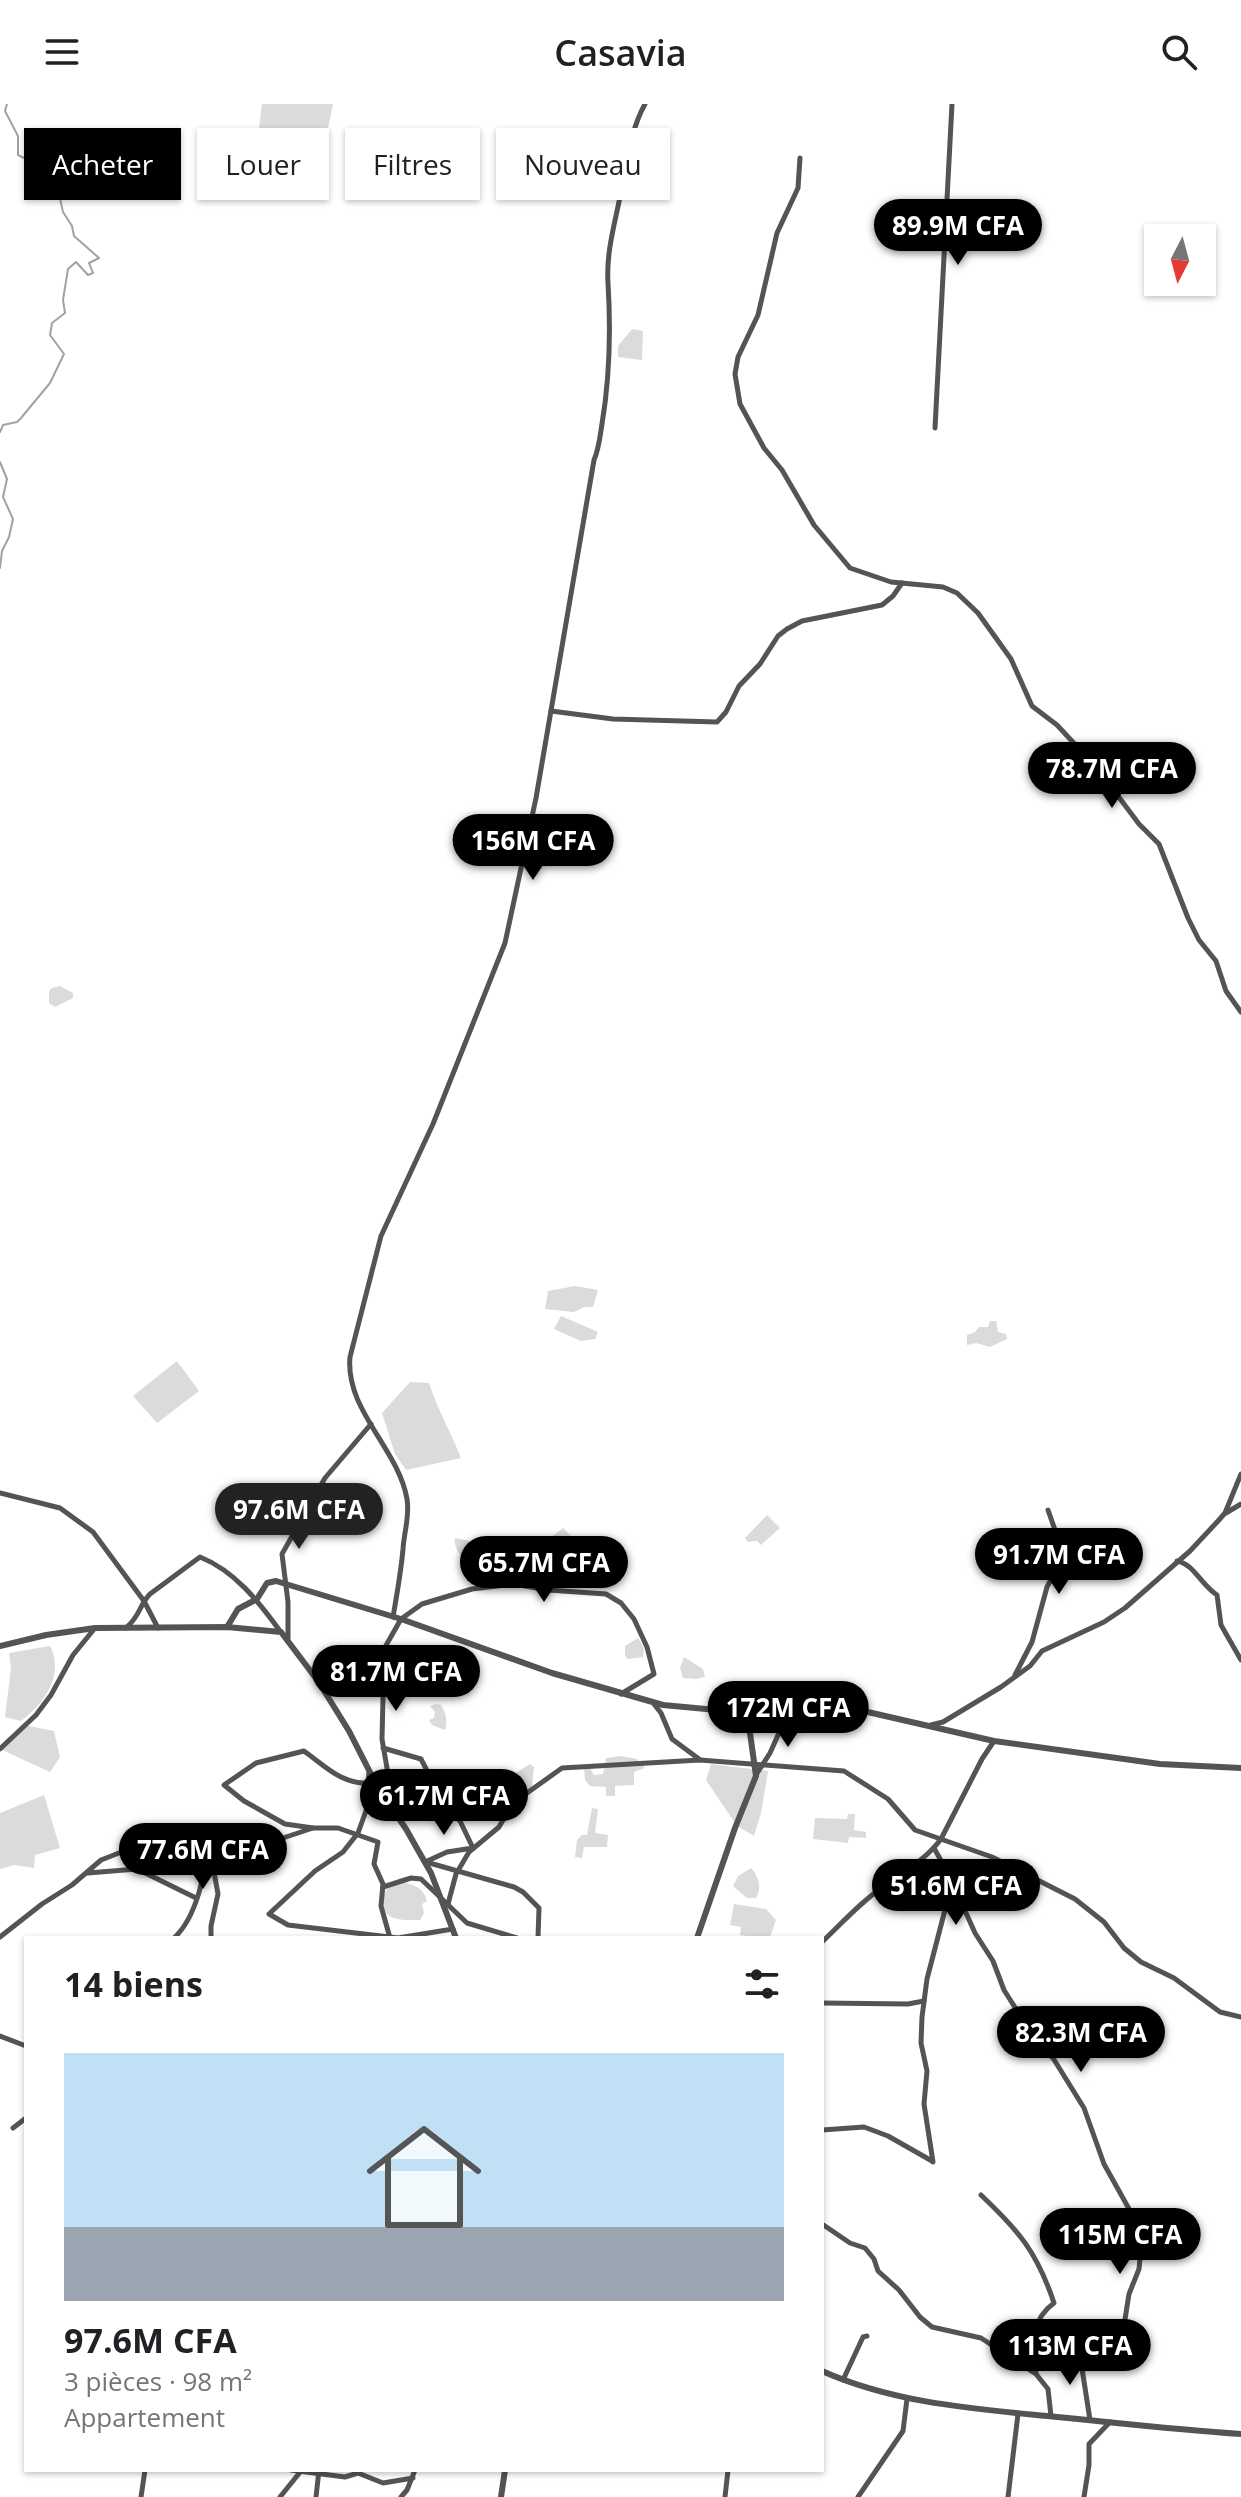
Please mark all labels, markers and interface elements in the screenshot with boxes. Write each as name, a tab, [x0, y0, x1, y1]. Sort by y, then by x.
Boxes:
text: Casavia	[554, 28, 687, 77]
icon: menu	[40, 30, 84, 74]
icon: search	[1157, 30, 1201, 74]
chip: Acheter	[24, 128, 181, 200]
chip: Louer	[197, 128, 329, 200]
chip: Filtres	[345, 128, 480, 200]
chip: Nouveau	[496, 128, 670, 200]
pin: 89.9M CFA	[866, 199, 1050, 267]
text: 89.9M CFA	[892, 207, 1024, 243]
north arrow	[1144, 224, 1216, 296]
map controls	[1144, 224, 1216, 296]
pin: 78.7M CFA	[1020, 742, 1204, 810]
text: 78.7M CFA	[1046, 750, 1178, 786]
pin: 156M CFA	[450, 814, 616, 882]
text: 156M CFA	[471, 822, 595, 858]
pin: 97.6M CFA	[207, 1483, 391, 1551]
text: 97.6M CFA	[233, 1491, 365, 1527]
pin: 91.7M CFA	[967, 1528, 1151, 1596]
pin: 65.7M CFA	[452, 1536, 636, 1604]
text: 91.7M CFA	[993, 1536, 1125, 1572]
text: 65.7M CFA	[478, 1544, 610, 1580]
pin: 81.7M CFA	[304, 1645, 488, 1713]
text: 81.7M CFA	[330, 1653, 462, 1689]
pin: 172M CFA	[705, 1681, 871, 1749]
text: 172M CFA	[726, 1689, 850, 1725]
pin: 61.7M CFA	[352, 1769, 536, 1837]
text: 61.7M CFA	[378, 1777, 510, 1813]
pin: 77.6M CFA	[111, 1823, 295, 1891]
text: 77.6M CFA	[137, 1831, 269, 1867]
pin: 51.6M CFA	[864, 1859, 1048, 1927]
text: 51.6M CFA	[890, 1867, 1022, 1903]
text: 14 biens	[64, 1961, 203, 2007]
icon: filters	[740, 1962, 784, 2006]
pin: 82.3M CFA	[989, 2006, 1173, 2074]
text: 82.3M CFA	[1015, 2014, 1147, 2050]
icon: home	[352, 2105, 496, 2249]
pin: 115M CFA	[1037, 2208, 1203, 2276]
text: 115M CFA	[1058, 2216, 1182, 2252]
text: 97.6M CFA	[64, 2317, 237, 2363]
pin: 113M CFA	[987, 2319, 1153, 2387]
text: 113M CFA	[1008, 2327, 1132, 2363]
text: 3 pièces · 98 m²	[64, 2363, 252, 2399]
text: Appartement	[64, 2399, 225, 2435]

